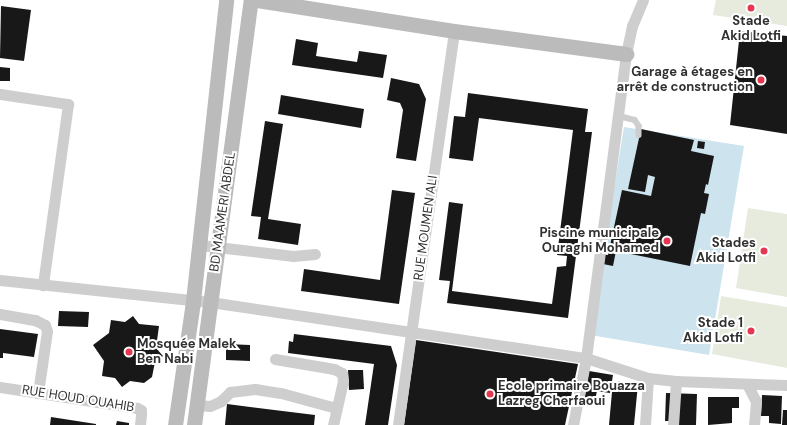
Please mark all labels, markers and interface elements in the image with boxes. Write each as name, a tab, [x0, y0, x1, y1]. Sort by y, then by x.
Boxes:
marker: Stade Akid Lotfi	[746, 3, 756, 13]
place label: Stade Akid Lotfi	[721, 14, 781, 45]
place label: Garage à étages en arrêt de construction	[617, 65, 753, 96]
marker: Garage à étages en arrêt de construction	[756, 75, 766, 85]
street label: BD MAAMERI ABDEL	[207, 151, 239, 273]
street label: RUE MOUMEN ALI	[411, 175, 441, 281]
place label: Piscine municipale Ouraghi Mohamed	[539, 226, 659, 257]
marker: Piscine municipale Ouraghi Mohamed	[662, 236, 672, 246]
place label: Stades Akid Lotfi	[696, 236, 756, 267]
marker: Stades Akid Lotfi	[759, 246, 769, 256]
place label: Stade 1 Akid Lotfi	[683, 316, 743, 347]
marker: Stade 1 Akid Lotfi	[746, 326, 756, 336]
place label: Mosquée Malek Ben Nabi	[137, 337, 237, 368]
marker: Mosquée Malek Ben Nabi	[124, 347, 134, 357]
place label: Ecole primaire Bouazza Lazreg Cherfaoui	[498, 379, 645, 410]
street label: RUE HOUD OUAHIB	[21, 382, 135, 416]
marker: Ecole primaire Bouazza Lazreg Cherfaoui	[485, 389, 495, 399]

